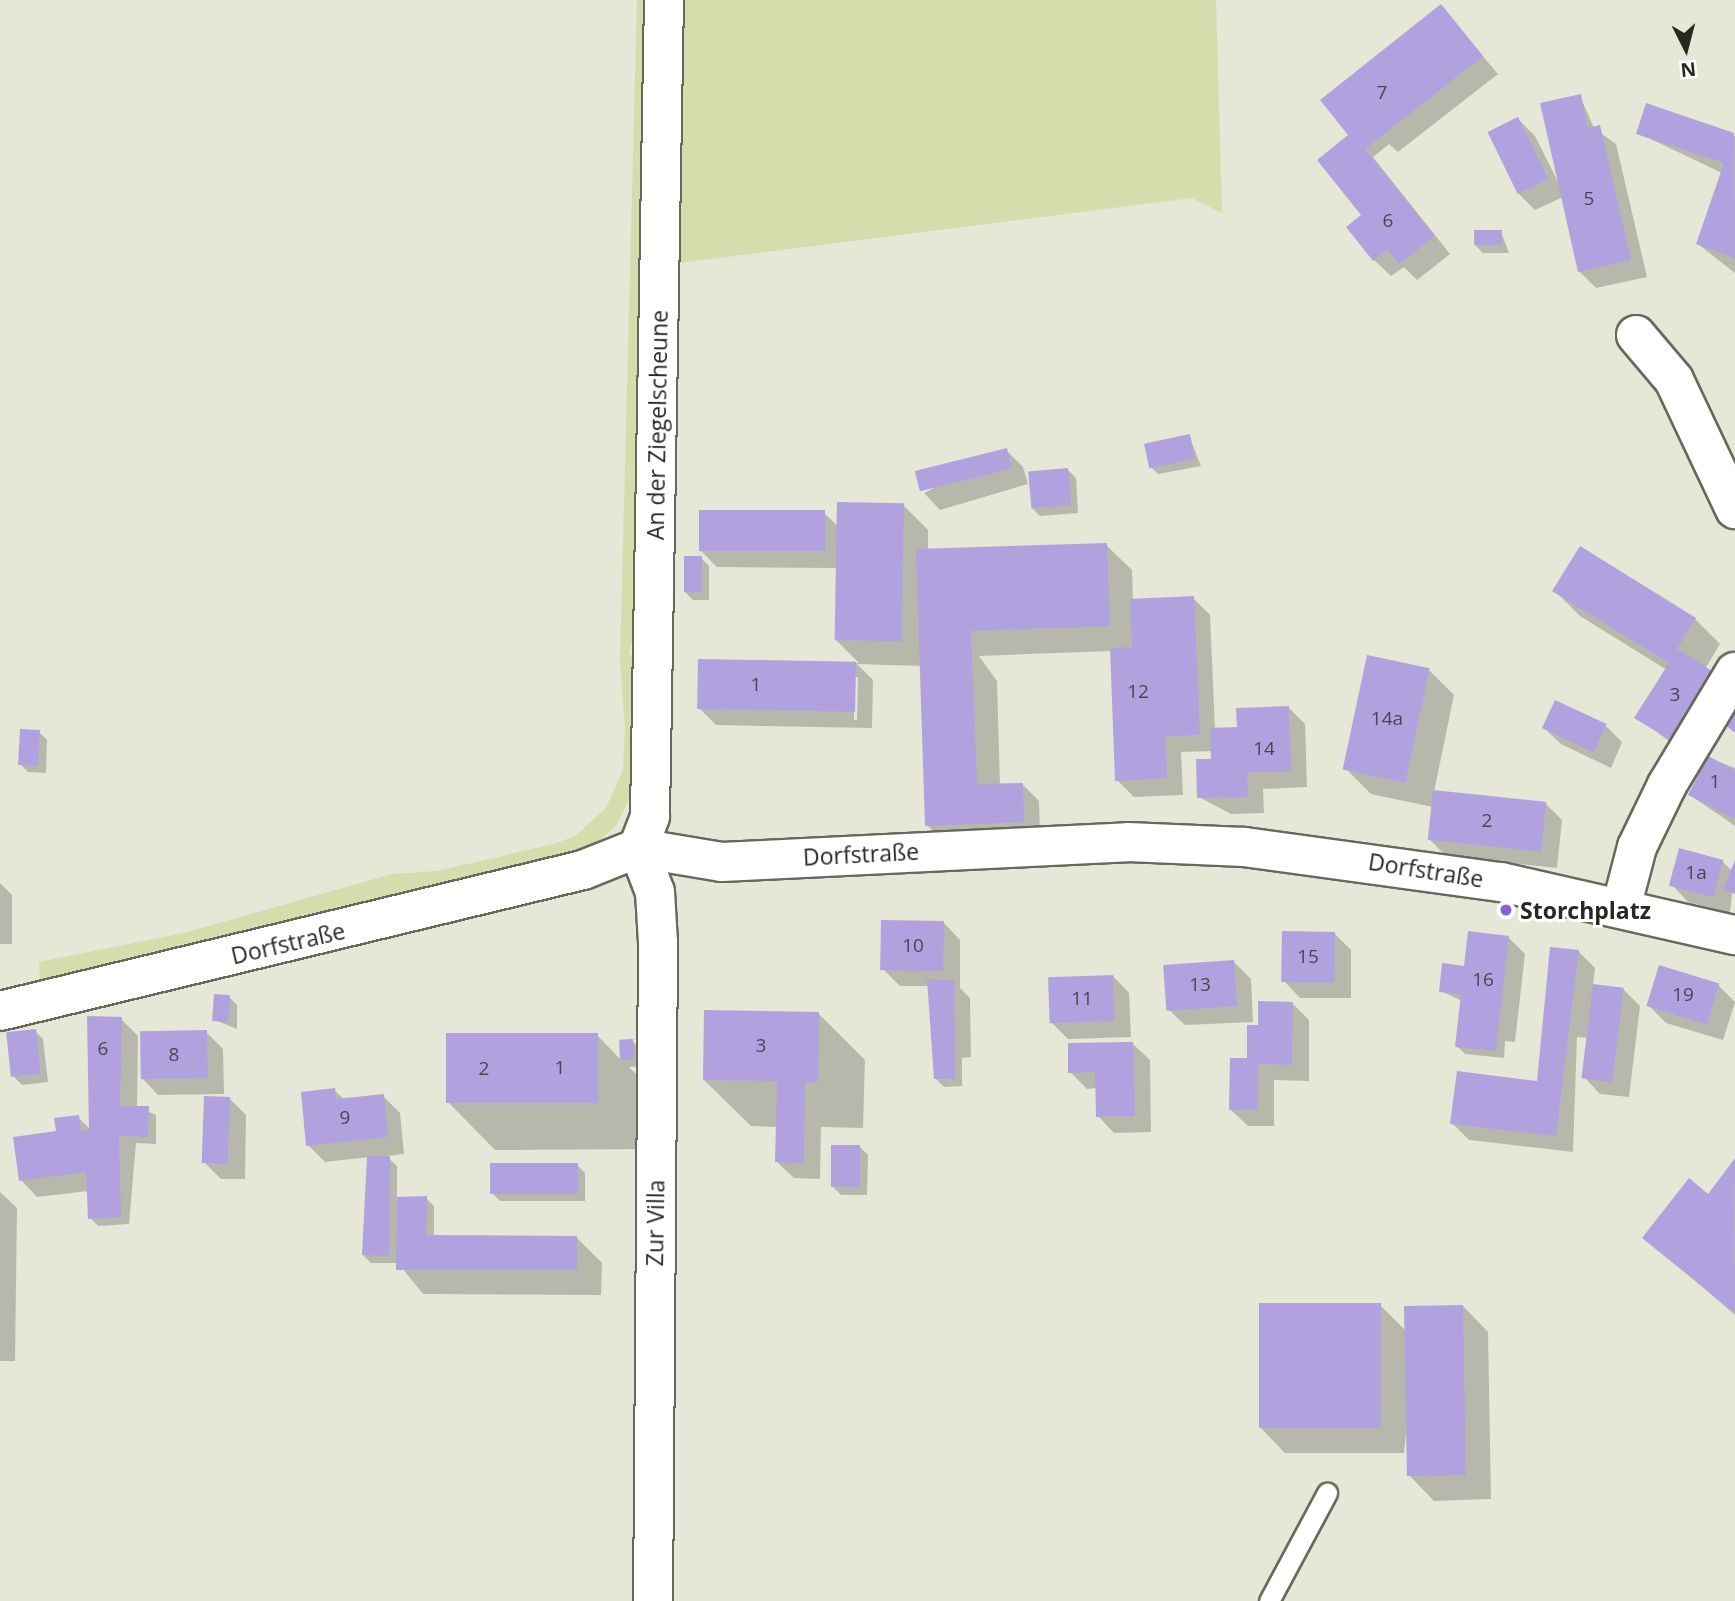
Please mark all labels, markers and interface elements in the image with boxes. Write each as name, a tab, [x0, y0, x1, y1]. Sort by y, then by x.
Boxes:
north arrow	[1651, 14, 1721, 84]
text: N	[1679, 56, 1697, 84]
house number: 7	[1377, 82, 1387, 104]
house number: 5	[1584, 188, 1594, 210]
house number: 6	[1383, 210, 1393, 232]
street label: An der Ziegelscheune	[641, 310, 673, 540]
house number: 1	[751, 674, 761, 696]
house number: 12	[1127, 681, 1149, 703]
house number: 3	[1670, 684, 1680, 706]
house number: 14a	[1371, 708, 1403, 730]
house number: 14	[1253, 738, 1275, 760]
house number: 1	[1710, 771, 1720, 793]
house number: 2	[1482, 810, 1492, 832]
street label: Dorfstraße	[802, 837, 920, 871]
street label: Dorfstraße	[1366, 847, 1486, 893]
house number: 1a	[1685, 862, 1707, 884]
place label: Storchplatz	[1520, 896, 1651, 924]
marker: Storchplatz	[1498, 902, 1514, 918]
street label: Dorfstraße	[228, 916, 348, 970]
house number: 10	[902, 935, 924, 957]
house number: 15	[1297, 946, 1319, 968]
house number: 16	[1472, 969, 1494, 991]
house number: 13	[1189, 974, 1211, 996]
house number: 19	[1672, 984, 1694, 1006]
house number: 11	[1071, 988, 1093, 1010]
house number: 3	[756, 1035, 766, 1057]
house number: 6	[98, 1038, 108, 1060]
house number: 8	[169, 1044, 179, 1066]
house number: 1	[555, 1057, 565, 1079]
house number: 2	[479, 1058, 489, 1080]
house number: 9	[340, 1107, 350, 1129]
street label: Zur Villa	[640, 1179, 670, 1267]

